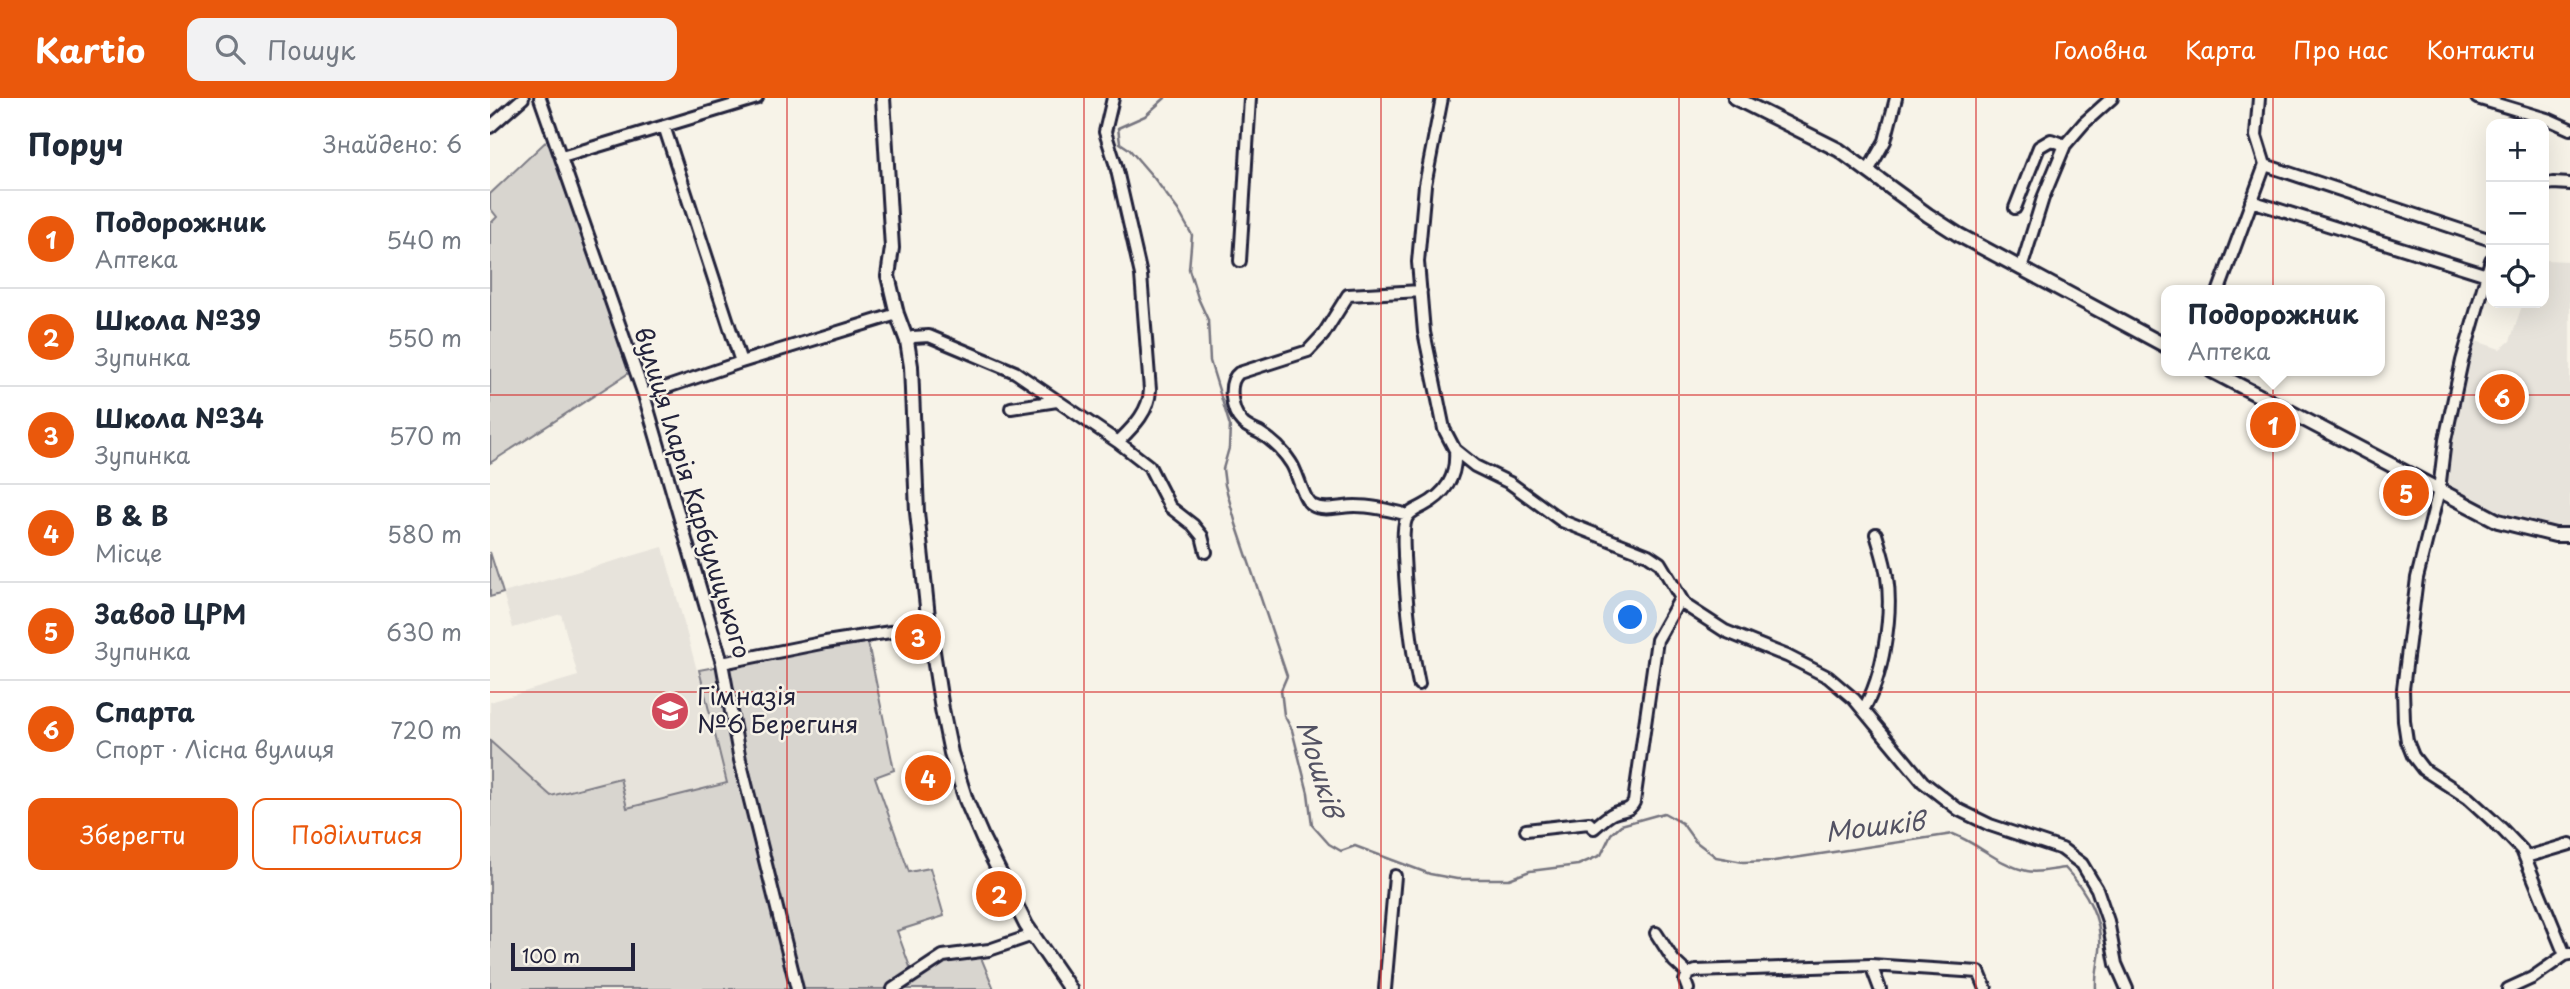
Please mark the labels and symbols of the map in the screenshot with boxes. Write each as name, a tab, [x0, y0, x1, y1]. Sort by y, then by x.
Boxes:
street label: вулиця Іларія Карбулицького	[626, 322, 762, 663]
pin: 6	[2479, 371, 2525, 423]
pin: 1	[2250, 399, 2296, 451]
pin: 5	[2383, 467, 2429, 519]
your location	[1613, 600, 1647, 634]
pin: 3	[895, 611, 941, 663]
place label: Гімназія №6 Берегиня	[697, 677, 859, 741]
school or university icon: Гімназія №6 Берегиня	[649, 690, 691, 732]
water label: Мошків	[1287, 715, 1355, 826]
pin: 4	[905, 752, 951, 804]
water label: Мошків	[1823, 800, 1931, 851]
pin: 2	[976, 868, 1022, 920]
scale bar	[511, 940, 635, 972]

